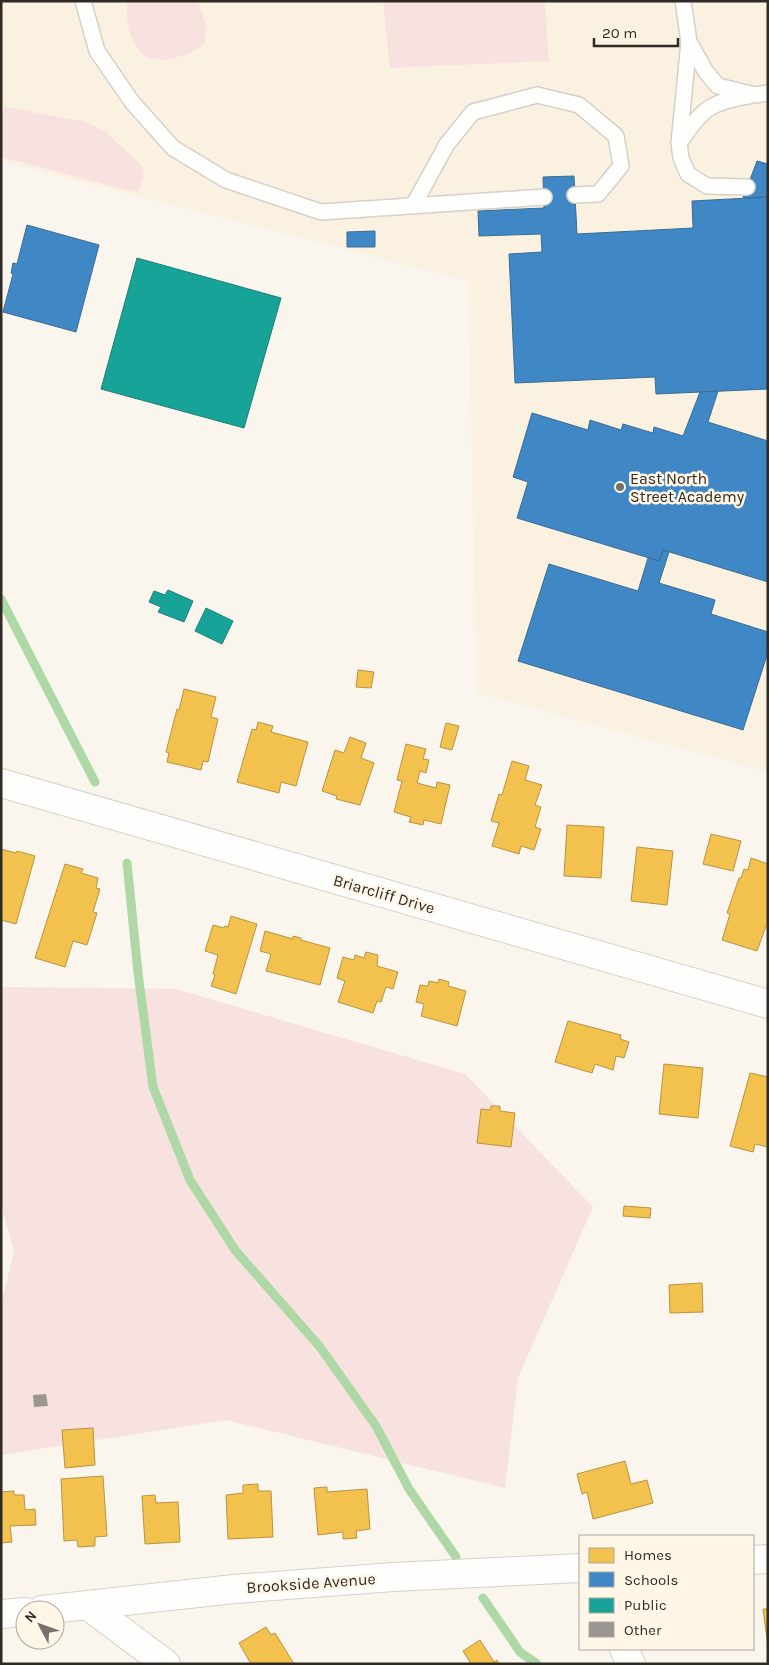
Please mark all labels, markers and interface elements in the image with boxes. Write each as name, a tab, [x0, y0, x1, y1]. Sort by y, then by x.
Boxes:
scale bar	[594, 15, 678, 47]
text: 20 m	[602, 24, 637, 42]
place label: East North Street Academy	[630, 469, 745, 506]
marker: East North Street Academy	[614, 481, 626, 493]
street label: Briarcliff Drive	[331, 870, 437, 918]
legend	[579, 1535, 754, 1650]
text: Homes	[624, 1546, 672, 1564]
street label: Brookside Avenue	[246, 1569, 376, 1597]
text: Schools	[624, 1571, 678, 1589]
text: Public	[624, 1596, 667, 1614]
north arrow	[15, 1600, 65, 1650]
text: N	[21, 1607, 40, 1626]
text: Other	[624, 1621, 662, 1639]

